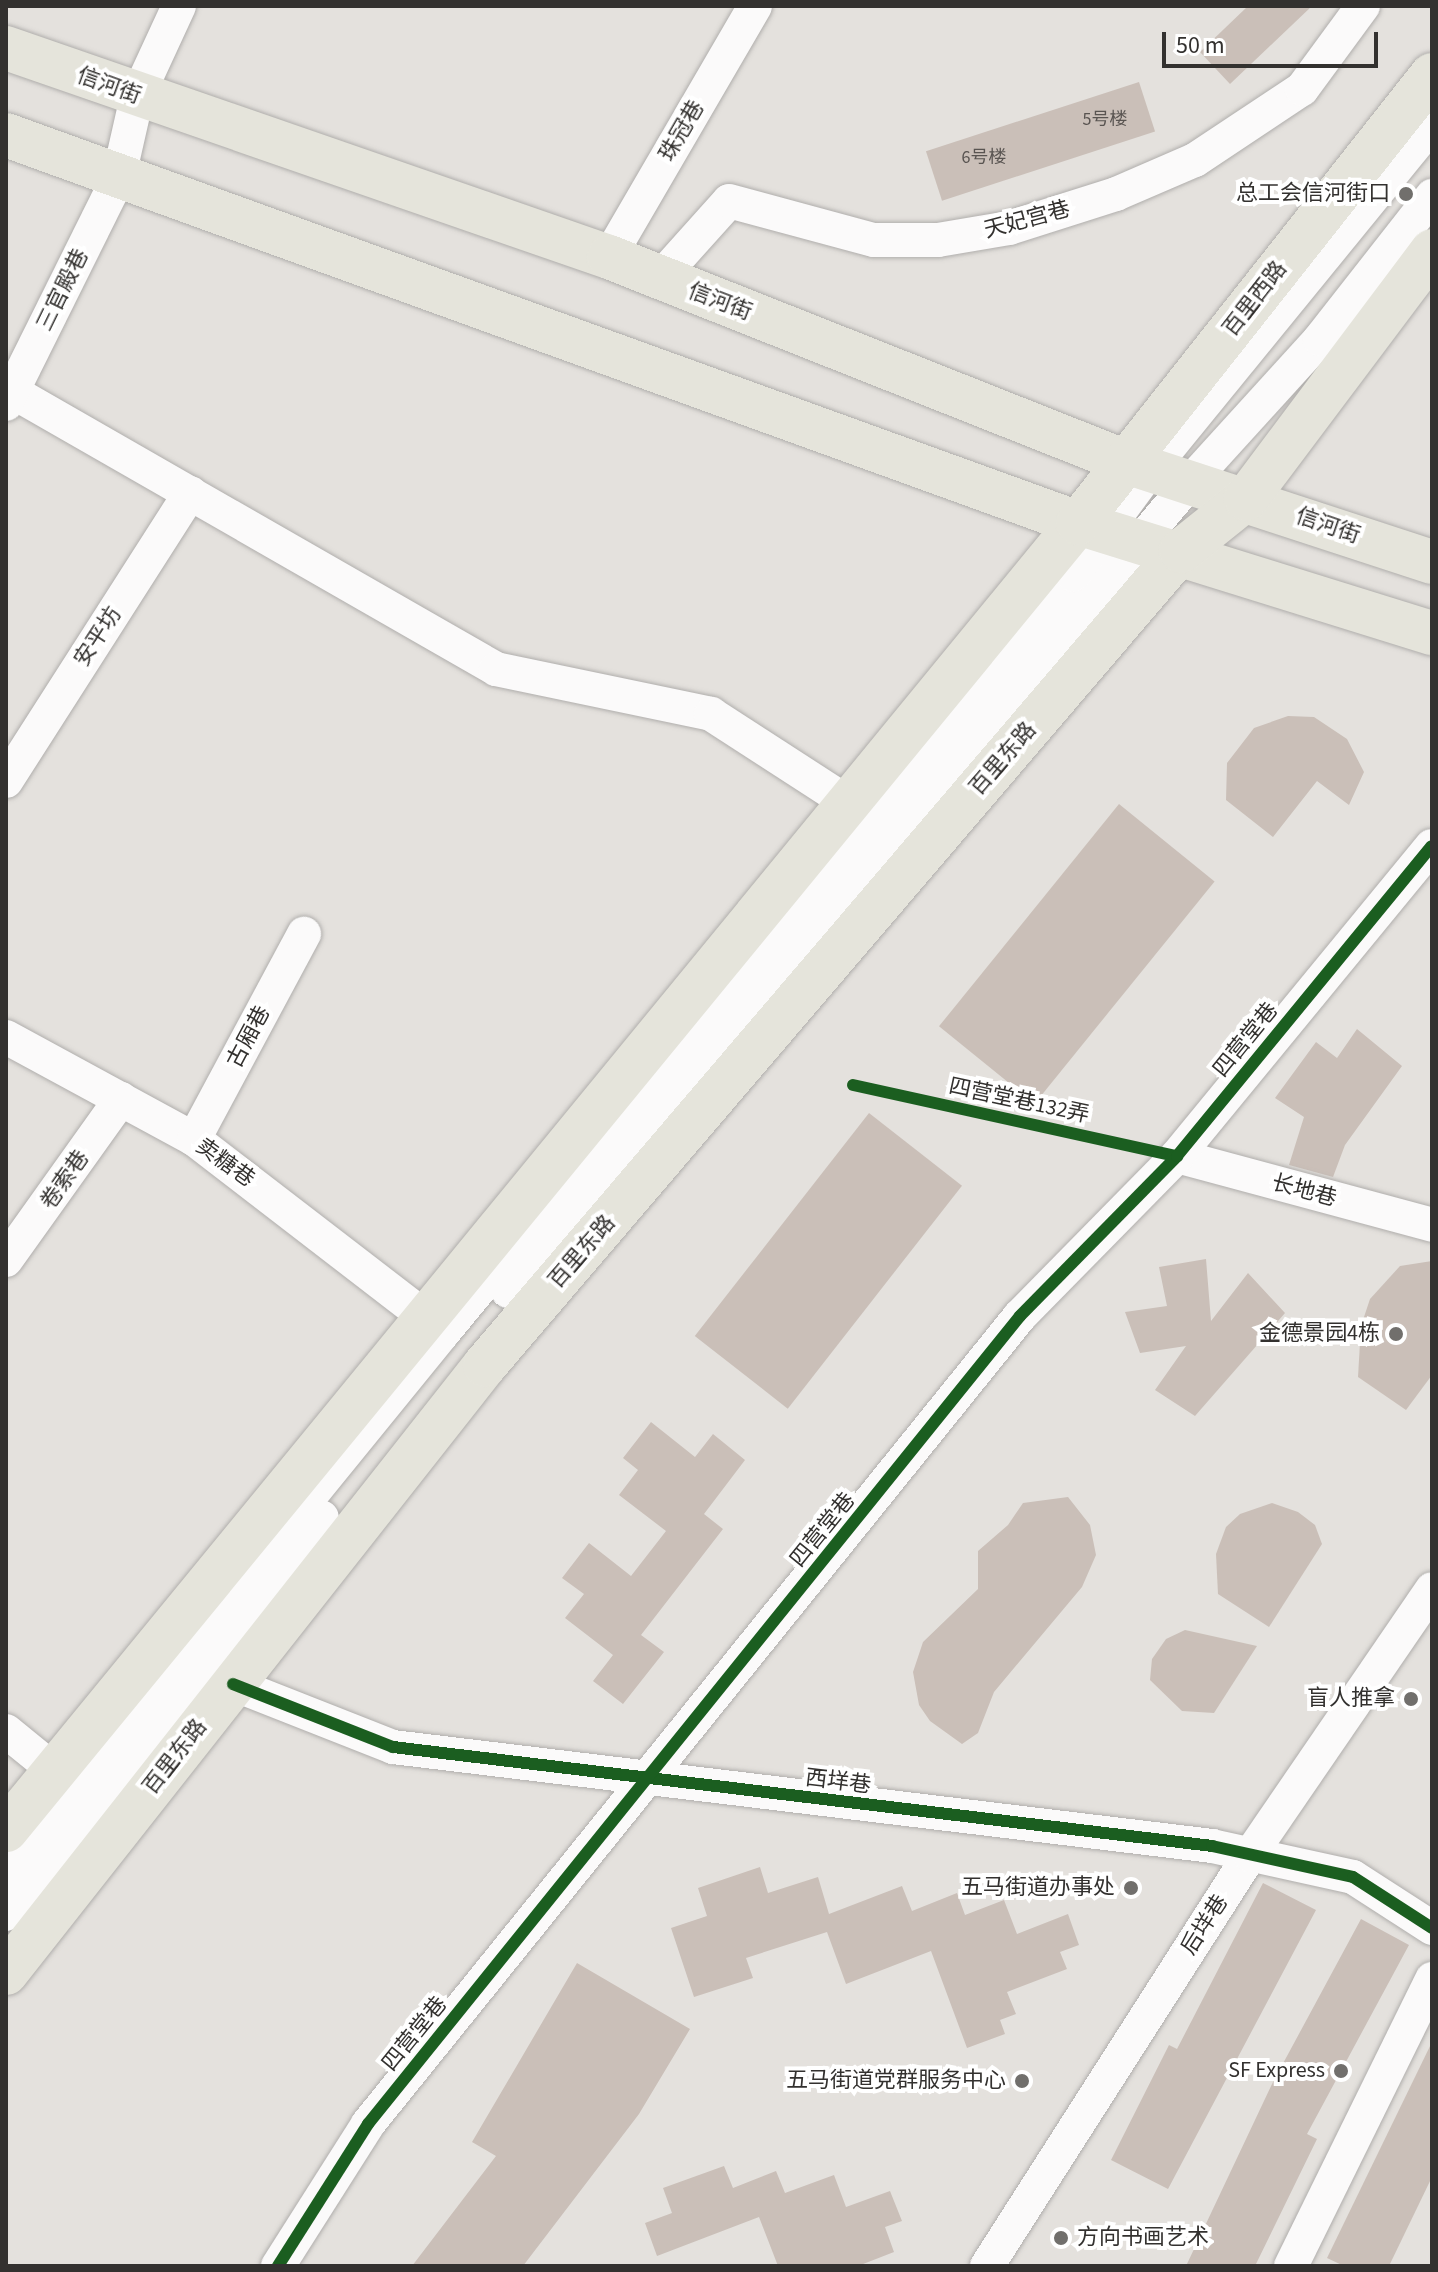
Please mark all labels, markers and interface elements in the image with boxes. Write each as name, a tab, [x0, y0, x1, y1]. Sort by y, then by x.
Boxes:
scale bar	[1166, 16, 1382, 66]
text: 50 m	[1176, 28, 1225, 63]
street label: 信河街	[73, 62, 145, 110]
street label: 珠冠巷	[654, 96, 710, 166]
house number: 5号楼	[1083, 109, 1127, 131]
house number: 6号楼	[962, 147, 1006, 169]
place label: 总工会信河街口	[1236, 181, 1390, 207]
marker: 总工会信河街口	[1397, 185, 1415, 203]
street label: 天妃宫巷	[981, 196, 1073, 244]
street label: 三官殿巷	[32, 245, 94, 335]
street label: 百里西路	[1218, 256, 1292, 342]
street label: 信河街	[684, 278, 756, 326]
street label: 信河街	[1293, 503, 1363, 549]
street label: 安平坊	[69, 602, 127, 672]
street label: 百里东路	[964, 717, 1042, 801]
street label: 四营堂巷	[1208, 997, 1284, 1083]
street label: 古厢巷	[222, 1002, 276, 1072]
street label: 四营堂巷132弄	[946, 1073, 1092, 1129]
street label: 卖糖巷	[191, 1133, 259, 1193]
street label: 卷索巷	[35, 1145, 95, 1215]
street label: 长地巷	[1269, 1170, 1339, 1212]
street label: 百里东路	[543, 1210, 621, 1294]
place label: 金德景园4栋	[1259, 1321, 1380, 1347]
marker: 金德景园4栋	[1387, 1325, 1405, 1343]
street label: 四营堂巷	[785, 1487, 861, 1573]
place label: 盲人推拿	[1307, 1686, 1395, 1712]
marker: 盲人推拿	[1402, 1690, 1420, 1708]
street label: 百里东路	[138, 1714, 212, 1800]
street label: 西垟巷	[804, 1765, 872, 1799]
place label: 五马街道办事处	[961, 1875, 1115, 1901]
marker: 五马街道办事处	[1122, 1879, 1140, 1897]
street label: 后垟巷	[1176, 1890, 1234, 1960]
street label: 四营堂巷	[377, 1991, 453, 2077]
place label: SF Express	[1228, 2058, 1325, 2084]
marker: SF Express	[1332, 2062, 1350, 2080]
place label: 五马街道党群服务中心	[786, 2068, 1006, 2094]
marker: 五马街道党群服务中心	[1013, 2072, 1031, 2090]
place label: 方向书画艺术	[1077, 2225, 1209, 2251]
marker: 方向书画艺术	[1052, 2229, 1070, 2247]

